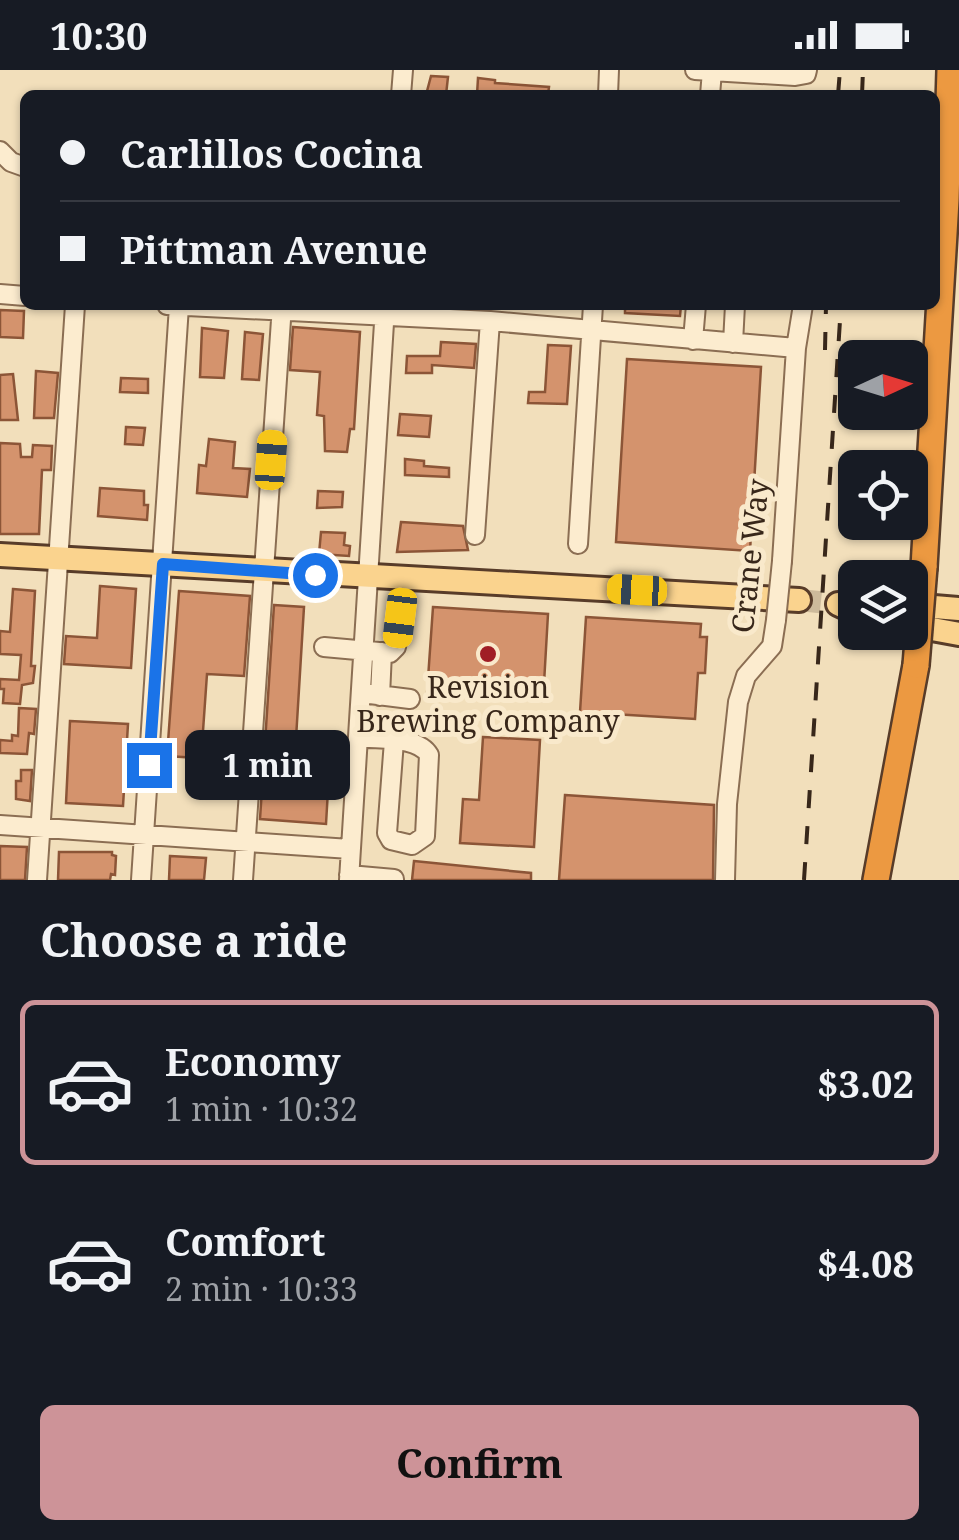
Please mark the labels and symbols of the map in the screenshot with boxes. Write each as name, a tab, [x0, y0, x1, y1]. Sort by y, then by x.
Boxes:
north arrow	[838, 340, 928, 430]
car	[254, 429, 288, 491]
street label: Crane Way	[721, 477, 778, 635]
route start	[293, 553, 338, 598]
car	[606, 573, 668, 607]
car	[381, 586, 419, 650]
marker: Revision Brewing Company	[477, 643, 499, 665]
place label: Revision Brewing Company	[356, 666, 620, 741]
callout: 1 min	[184, 730, 349, 800]
route end	[127, 743, 172, 788]

